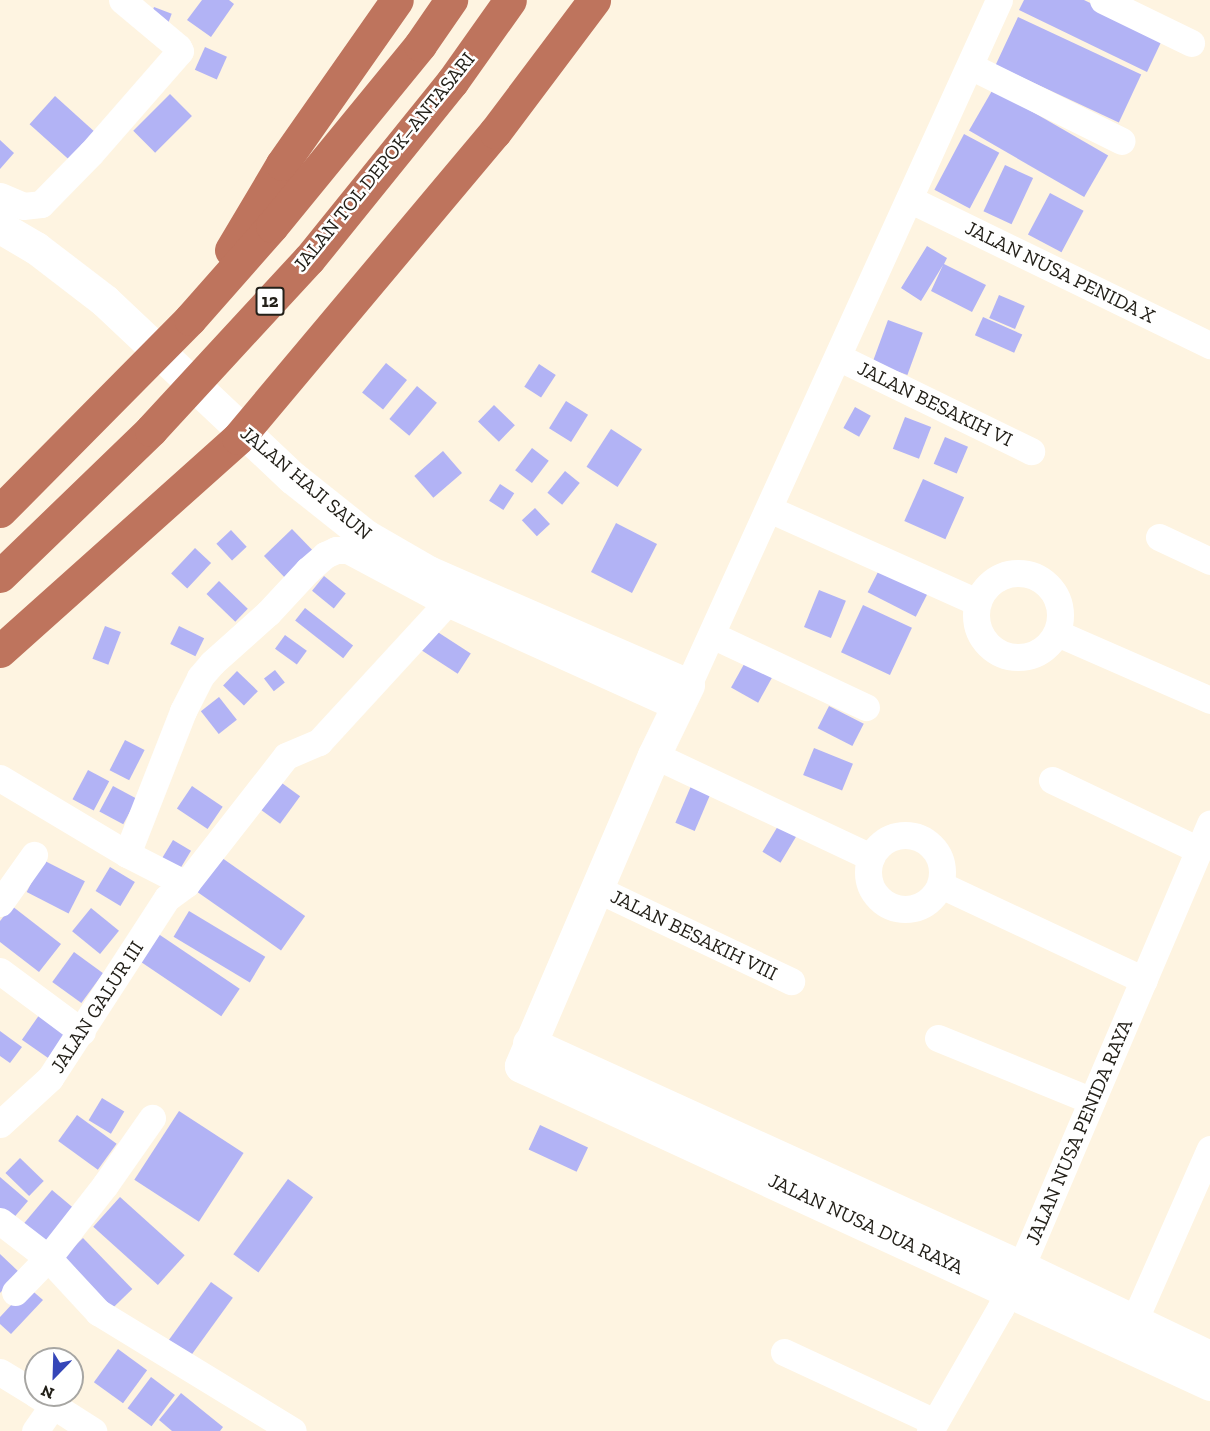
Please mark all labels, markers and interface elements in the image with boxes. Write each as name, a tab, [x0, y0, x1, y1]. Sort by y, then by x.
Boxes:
street label: JALAN TOL DEPOK–ANTASARI	[288, 47, 480, 277]
street label: JALAN NUSA PENIDA X	[961, 215, 1159, 329]
road number: 12	[255, 286, 285, 316]
street label: JALAN BESAKIH VI	[853, 356, 1017, 452]
street label: JALAN HAJI SAUN	[235, 421, 377, 545]
street label: JALAN BESAKIH VIII	[607, 884, 781, 986]
street label: JALAN GALUR III	[45, 937, 149, 1077]
street label: JALAN NUSA PENIDA RAYA	[1020, 1015, 1138, 1249]
street label: JALAN NUSA DUA RAYA	[764, 1168, 968, 1280]
north arrow	[24, 1347, 84, 1407]
text: N	[38, 1381, 57, 1403]

